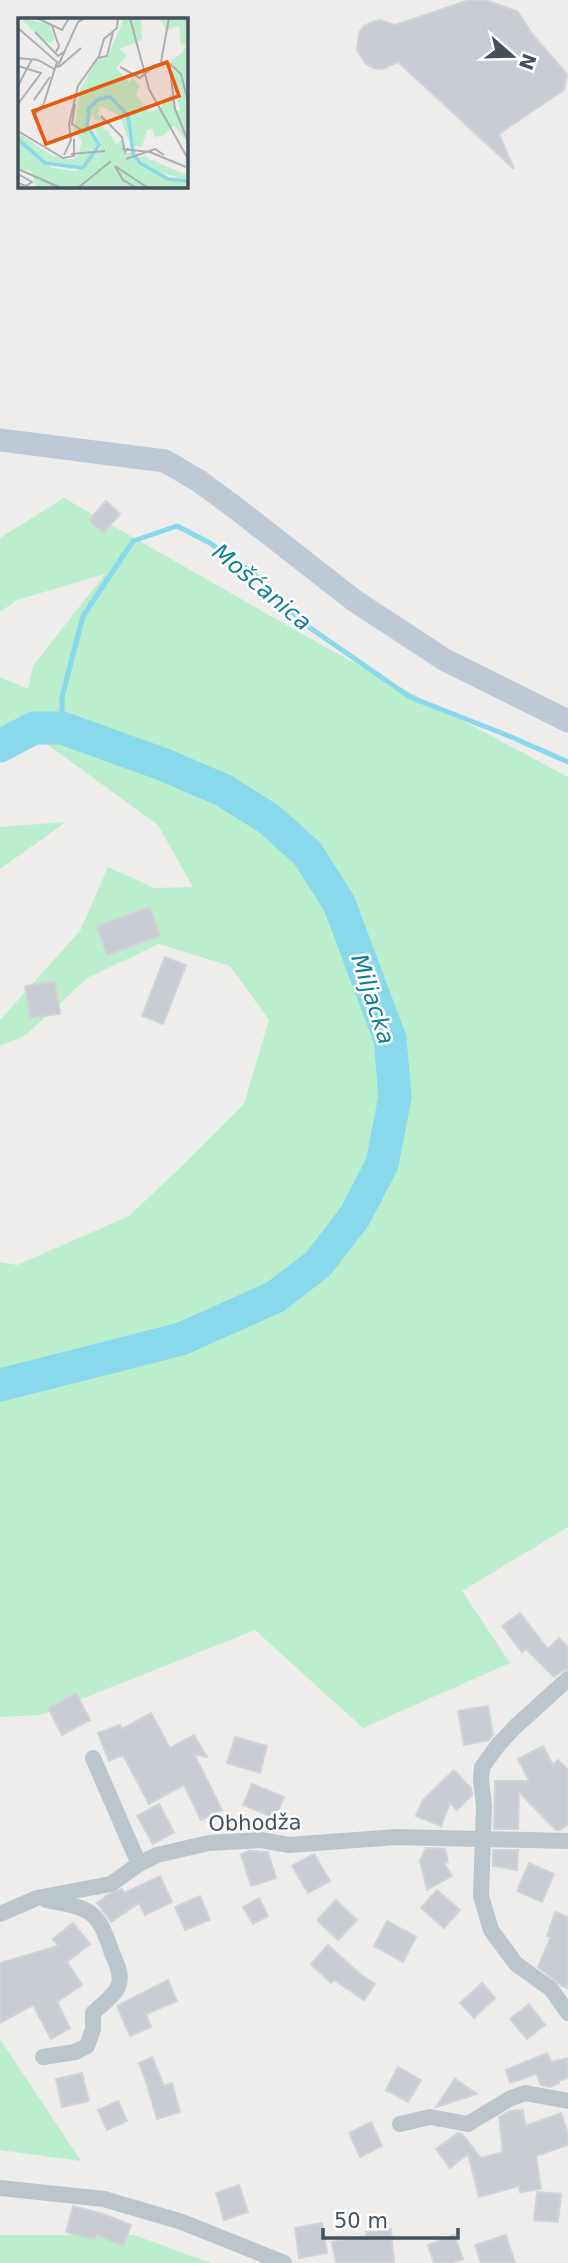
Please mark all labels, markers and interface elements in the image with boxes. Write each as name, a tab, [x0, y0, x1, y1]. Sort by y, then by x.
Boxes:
inset map	[18, 18, 187, 187]
north arrow	[477, 21, 547, 91]
text: N	[515, 51, 541, 73]
water label: Mošćanica	[208, 538, 316, 636]
water label: Miljacka	[346, 951, 400, 1047]
street label: Obhodža	[208, 1810, 302, 1836]
scale bar	[323, 2196, 458, 2240]
text: 50 m	[334, 2209, 388, 2233]

